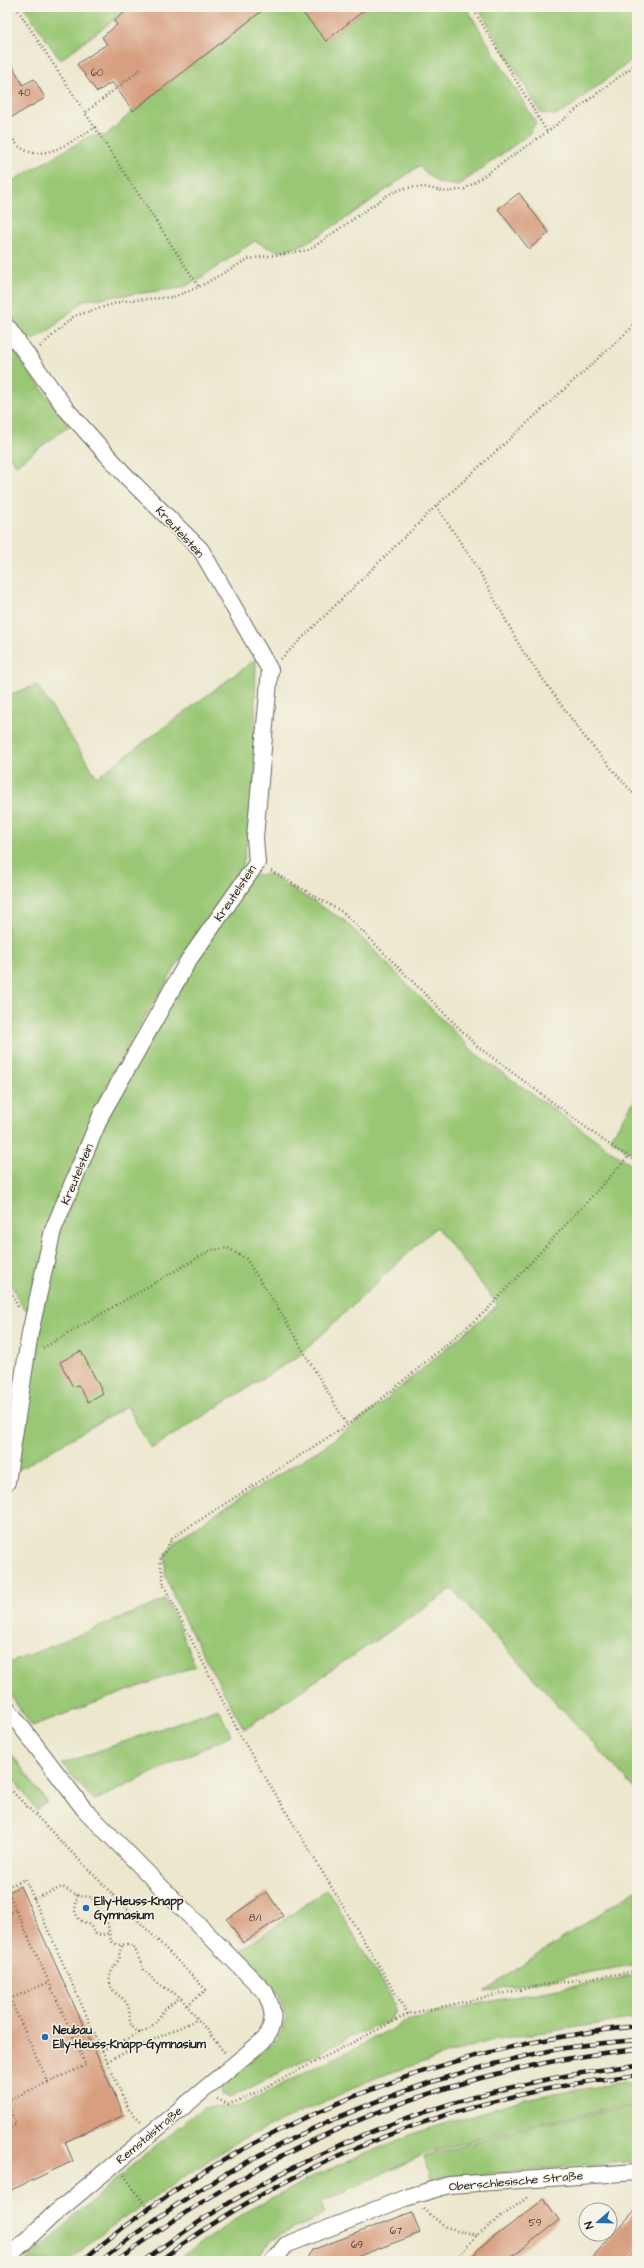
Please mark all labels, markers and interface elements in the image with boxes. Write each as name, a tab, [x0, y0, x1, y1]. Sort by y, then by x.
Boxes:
house number: 60	[91, 66, 103, 80]
house number: 40	[17, 86, 31, 100]
street label: Kreutelstein	[151, 503, 208, 562]
street label: Kreutelstein	[210, 862, 261, 925]
street label: Kreutelstein	[57, 1141, 98, 1207]
place label: Elly-Heuss-Knapp Gymnasium	[94, 1893, 184, 1925]
marker: Elly-Heuss-Knapp Gymnasium	[81, 1903, 91, 1913]
house number: 8/1	[249, 1911, 262, 1925]
place label: Neubau Elly-Heuss-Knapp-Gymnasium	[53, 2022, 207, 2054]
marker: Neubau Elly-Heuss-Knapp-Gymnasium	[40, 2032, 50, 2042]
street label: Remstalstraße	[112, 2102, 187, 2168]
street label: Oberschlesische Straße	[448, 2167, 584, 2196]
north arrow	[578, 2202, 618, 2242]
house number: 59	[529, 2216, 542, 2230]
text: N	[581, 2219, 597, 2231]
house number: 67	[390, 2224, 402, 2238]
house number: 69	[351, 2238, 363, 2252]

